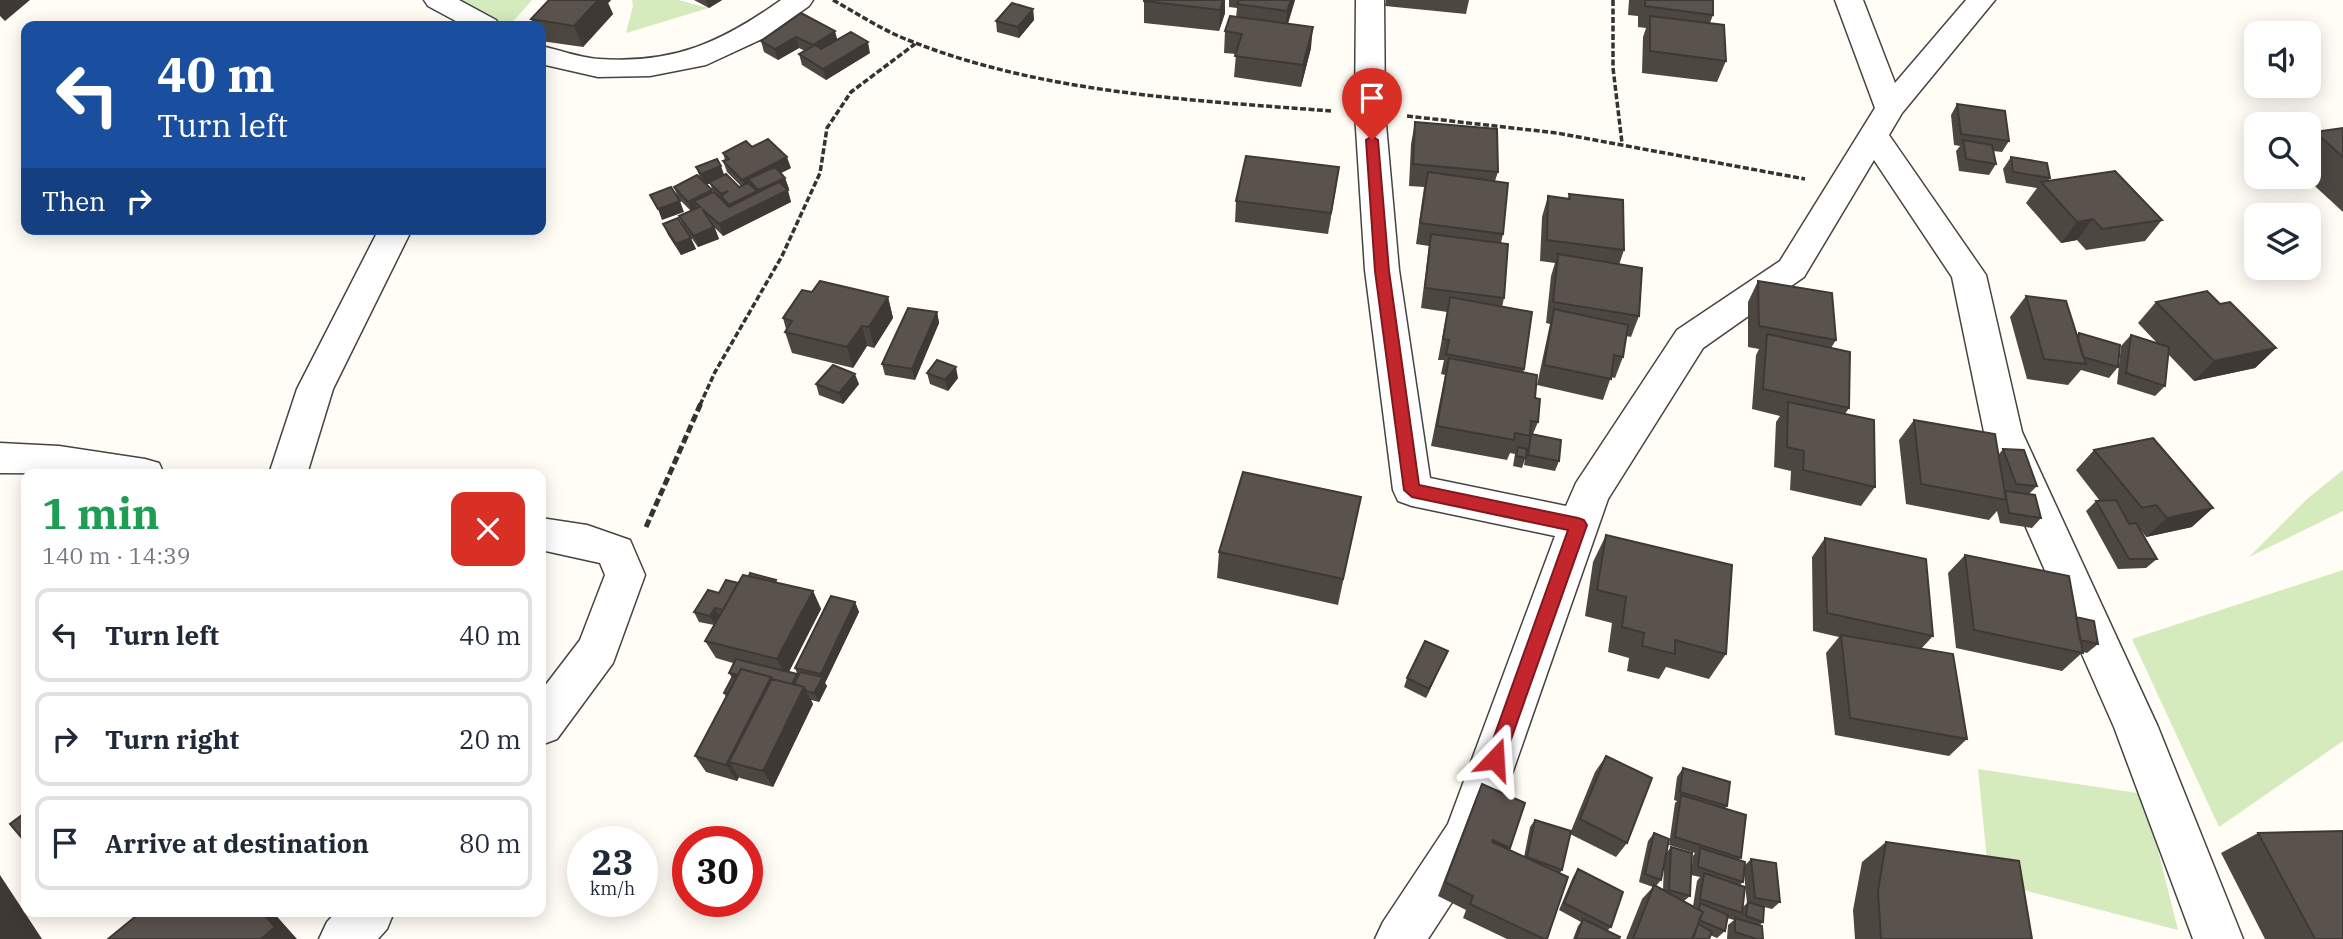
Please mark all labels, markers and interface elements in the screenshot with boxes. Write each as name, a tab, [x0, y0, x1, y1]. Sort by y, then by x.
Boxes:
map controls	[2244, 21, 2321, 280]
button: sound	[2244, 21, 2321, 98]
text: 40 m	[157, 42, 275, 105]
icon: left	[42, 49, 133, 140]
pin	[1342, 68, 1402, 140]
icon: arrive	[1353, 79, 1391, 117]
text: Turn left	[157, 104, 288, 146]
button: search	[2244, 112, 2321, 189]
icon: right	[120, 182, 158, 220]
text: Then	[42, 184, 106, 218]
button: layers	[2244, 203, 2321, 280]
text: 1 min	[42, 486, 160, 541]
button: close	[451, 492, 525, 566]
text: 140 m · 14:39	[42, 540, 191, 570]
icon: left	[46, 616, 84, 654]
text: Turn left	[105, 618, 219, 652]
text: 40 m	[459, 618, 521, 652]
icon: right	[46, 720, 84, 758]
text: Turn right	[105, 722, 239, 756]
text: 20 m	[459, 722, 521, 756]
position arrow	[1458, 722, 1532, 796]
icon: arrive	[46, 824, 84, 862]
text: Arrive at destination	[105, 826, 369, 860]
text: 80 m	[459, 826, 521, 860]
speed limit sign: 30	[672, 826, 763, 917]
text: 23	[591, 839, 634, 885]
text: km/h	[590, 877, 635, 900]

